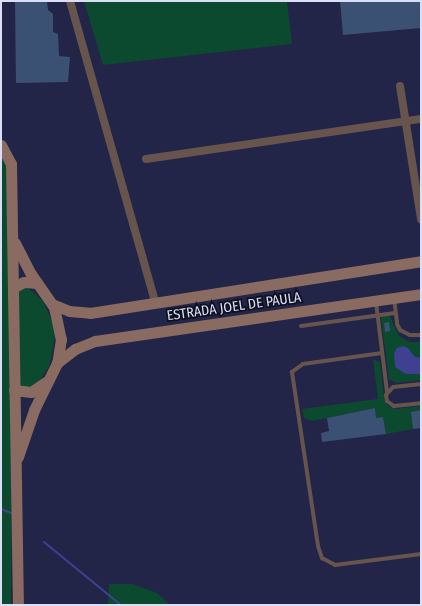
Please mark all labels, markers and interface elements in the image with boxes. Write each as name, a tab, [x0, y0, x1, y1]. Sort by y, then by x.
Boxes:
street label: ESTRADA JOEL DE PAULA	[166, 289, 302, 325]

